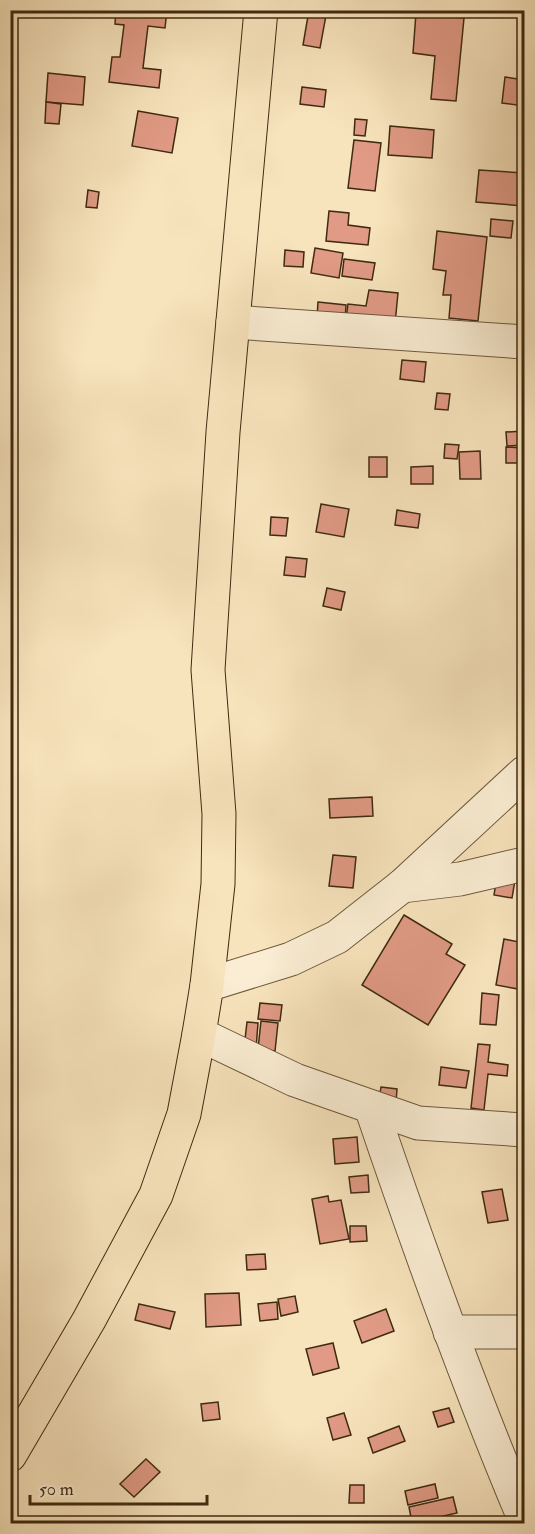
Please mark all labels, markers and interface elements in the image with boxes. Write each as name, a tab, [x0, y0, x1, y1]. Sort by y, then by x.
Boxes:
scale bar	[30, 1468, 207, 1506]
text: 50 m	[39, 1478, 74, 1501]

